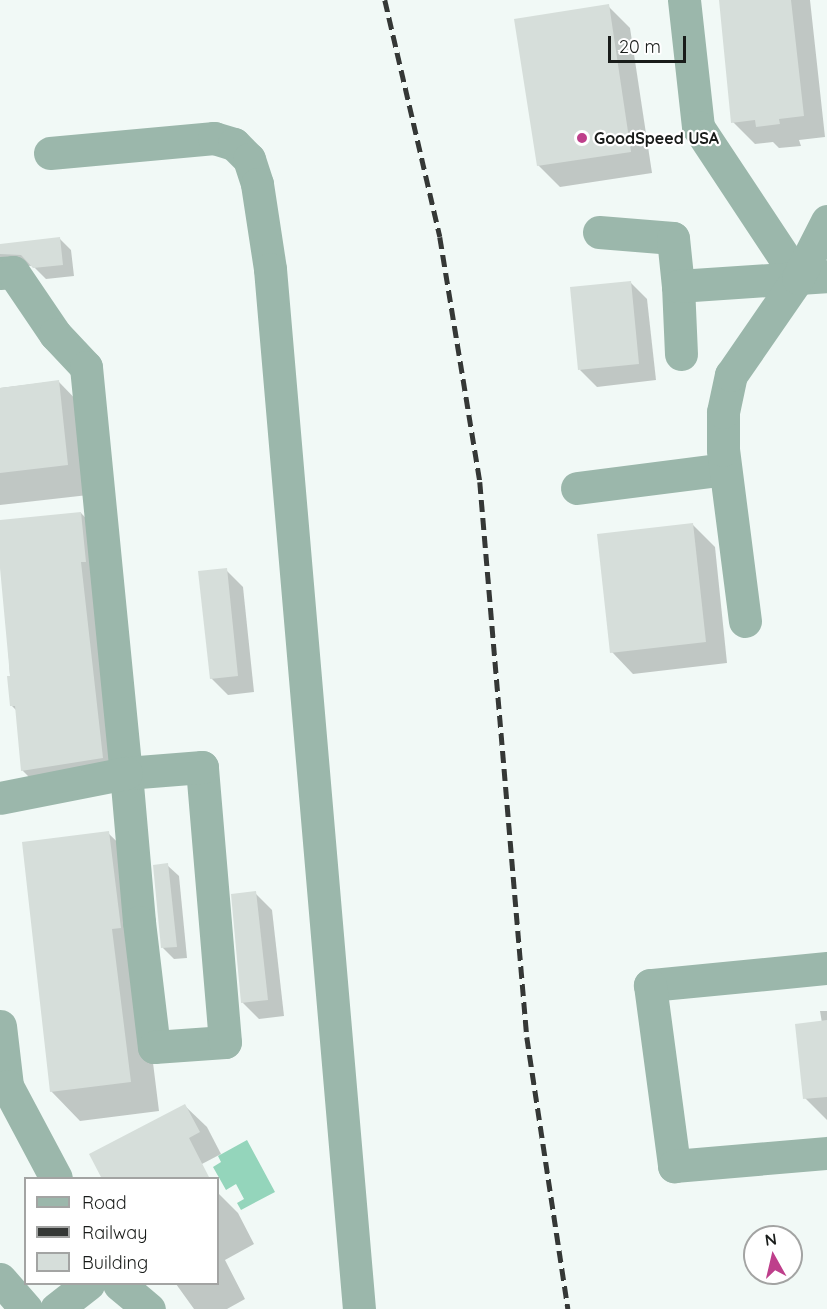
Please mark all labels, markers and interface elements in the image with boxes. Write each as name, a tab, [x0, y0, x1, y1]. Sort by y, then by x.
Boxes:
scale bar	[611, 24, 689, 62]
text: 20 m	[619, 35, 661, 58]
place label: GoodSpeed USA	[594, 128, 719, 148]
marker: GoodSpeed USA	[575, 131, 589, 145]
legend	[24, 1177, 219, 1285]
text: Road	[82, 1191, 127, 1214]
text: Railway	[82, 1221, 148, 1244]
north arrow	[743, 1225, 803, 1285]
text: N	[764, 1228, 778, 1250]
text: Building	[82, 1251, 148, 1274]

